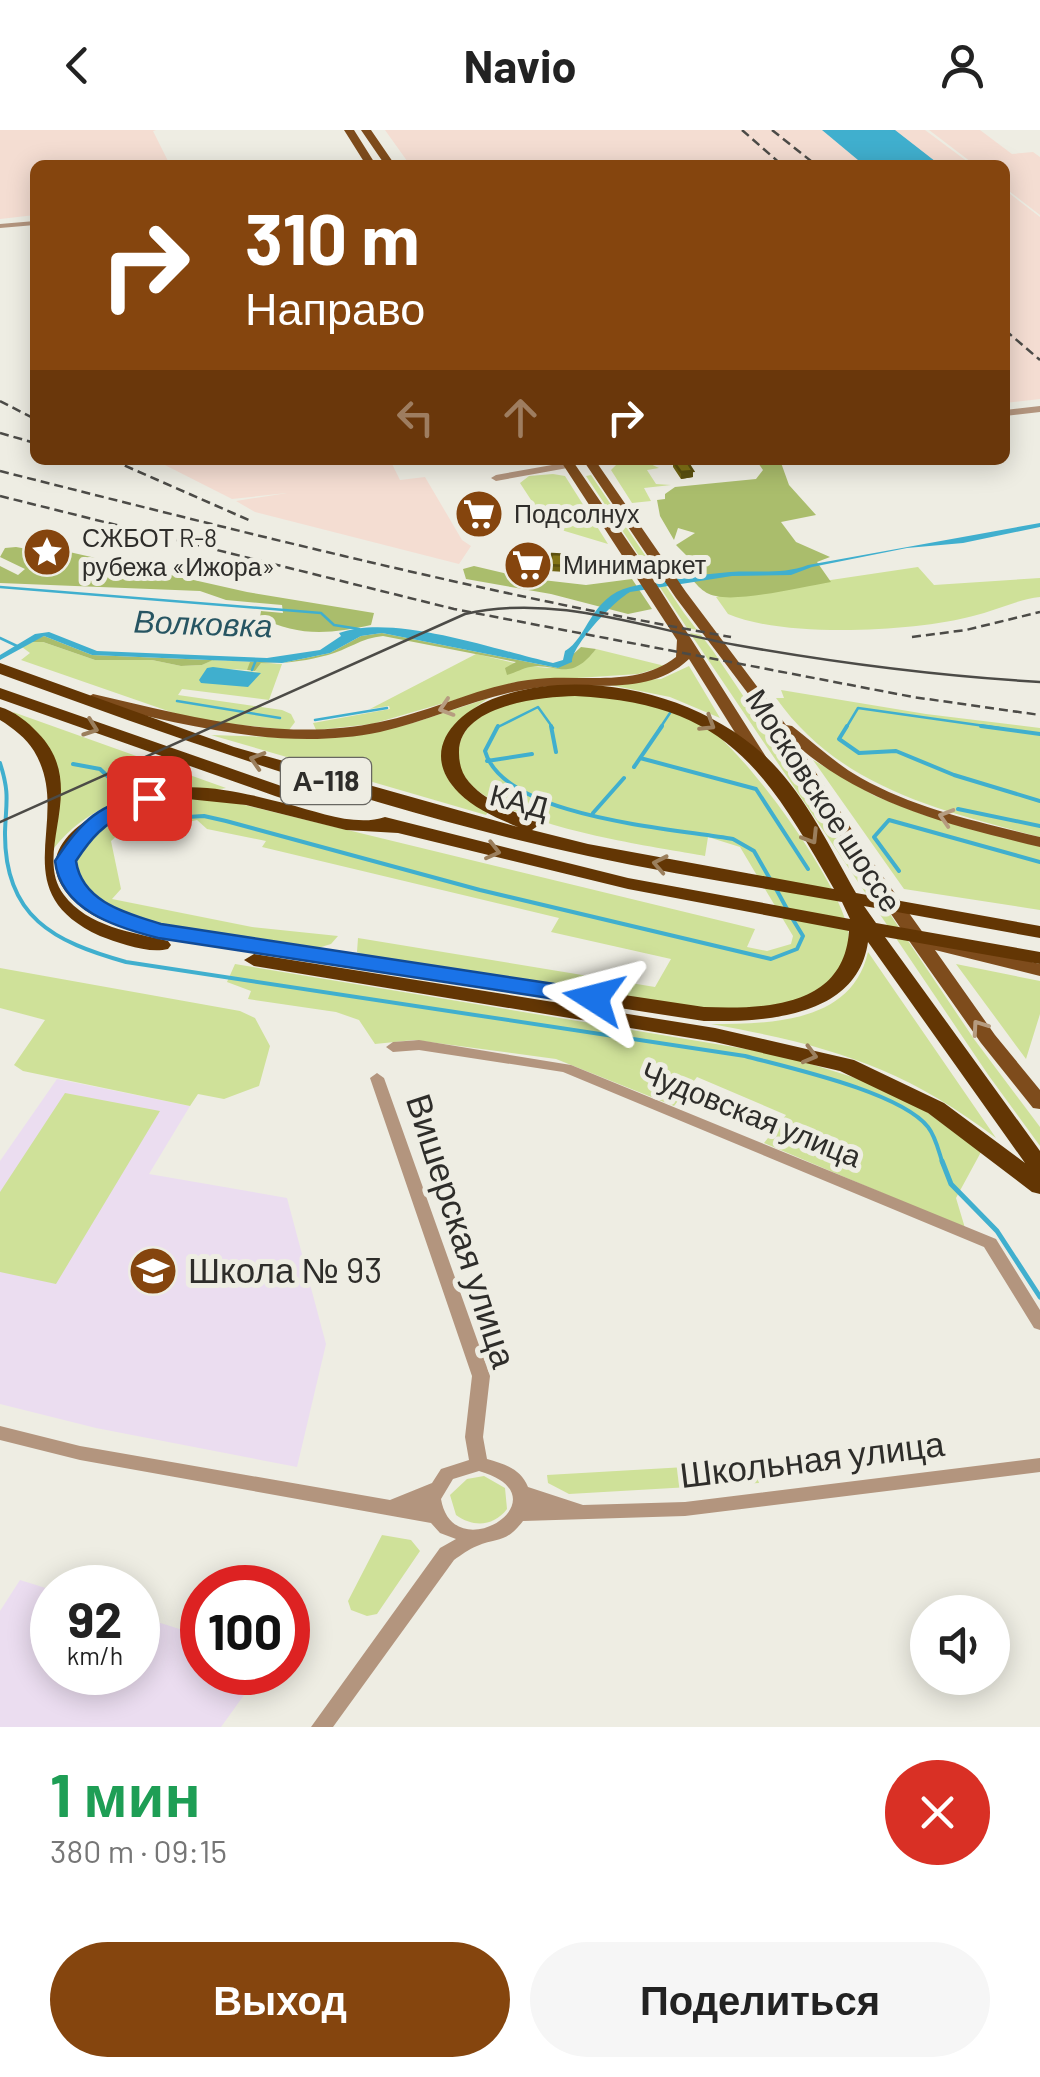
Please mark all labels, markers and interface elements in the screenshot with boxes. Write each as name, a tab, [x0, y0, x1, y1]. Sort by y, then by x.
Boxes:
icon: back	[50, 38, 105, 93]
text: Navio	[464, 38, 577, 92]
icon: person	[935, 38, 990, 93]
text: 310 m	[245, 195, 420, 279]
icon: right	[80, 200, 210, 330]
text: Направо	[245, 280, 425, 334]
icon: left	[388, 390, 443, 445]
icon: ahead	[493, 390, 548, 445]
icon: right	[598, 390, 653, 445]
supermarket icon: Подсолнух	[453, 488, 505, 540]
place label: Подсолнух	[514, 498, 640, 528]
place label: СЖБОТ R-8 рубежа «Ижора»	[82, 522, 275, 581]
place icon: СЖБОТ R-8 рубежа «Ижора»	[21, 526, 73, 578]
supermarket icon: Минимаркет	[502, 539, 554, 591]
place label: Минимаркет	[563, 549, 707, 579]
water label: Волковка	[133, 601, 273, 643]
street label: Московское шоссе	[739, 682, 910, 918]
one-way arrow	[438, 697, 455, 717]
one-way arrow	[697, 712, 715, 731]
one-way arrow	[82, 716, 99, 737]
one-way arrow	[249, 751, 266, 772]
pin	[107, 756, 192, 841]
road number: А-118	[281, 758, 371, 804]
icon: arrive	[122, 771, 177, 826]
street label: КАД	[487, 775, 552, 825]
one-way arrow	[938, 809, 955, 829]
one-way arrow	[799, 827, 818, 845]
one-way arrow	[484, 839, 501, 860]
one-way arrow	[652, 854, 669, 875]
position arrow	[542, 946, 646, 1050]
one-way arrow	[973, 1020, 991, 1038]
one-way arrow	[801, 1043, 818, 1064]
street label: Чудовская улица	[637, 1053, 867, 1174]
street label: Вишерская улица	[399, 1088, 527, 1373]
school or university icon: Школа № 93	[127, 1245, 179, 1297]
place label: Школа № 93	[188, 1248, 382, 1290]
street label: Школьная улица	[677, 1421, 947, 1495]
speed limit sign: 100	[180, 1565, 310, 1695]
text: 92	[68, 1588, 122, 1648]
map controls	[910, 1595, 1010, 1695]
button: sound	[910, 1595, 1010, 1695]
text: km/h	[67, 1640, 123, 1670]
text: 1 мин	[50, 1757, 201, 1829]
button: close	[885, 1760, 990, 1865]
text: 380 m · 09:15	[50, 1831, 227, 1869]
button: Выход	[50, 1942, 510, 2057]
button: Поделиться	[530, 1942, 990, 2057]

